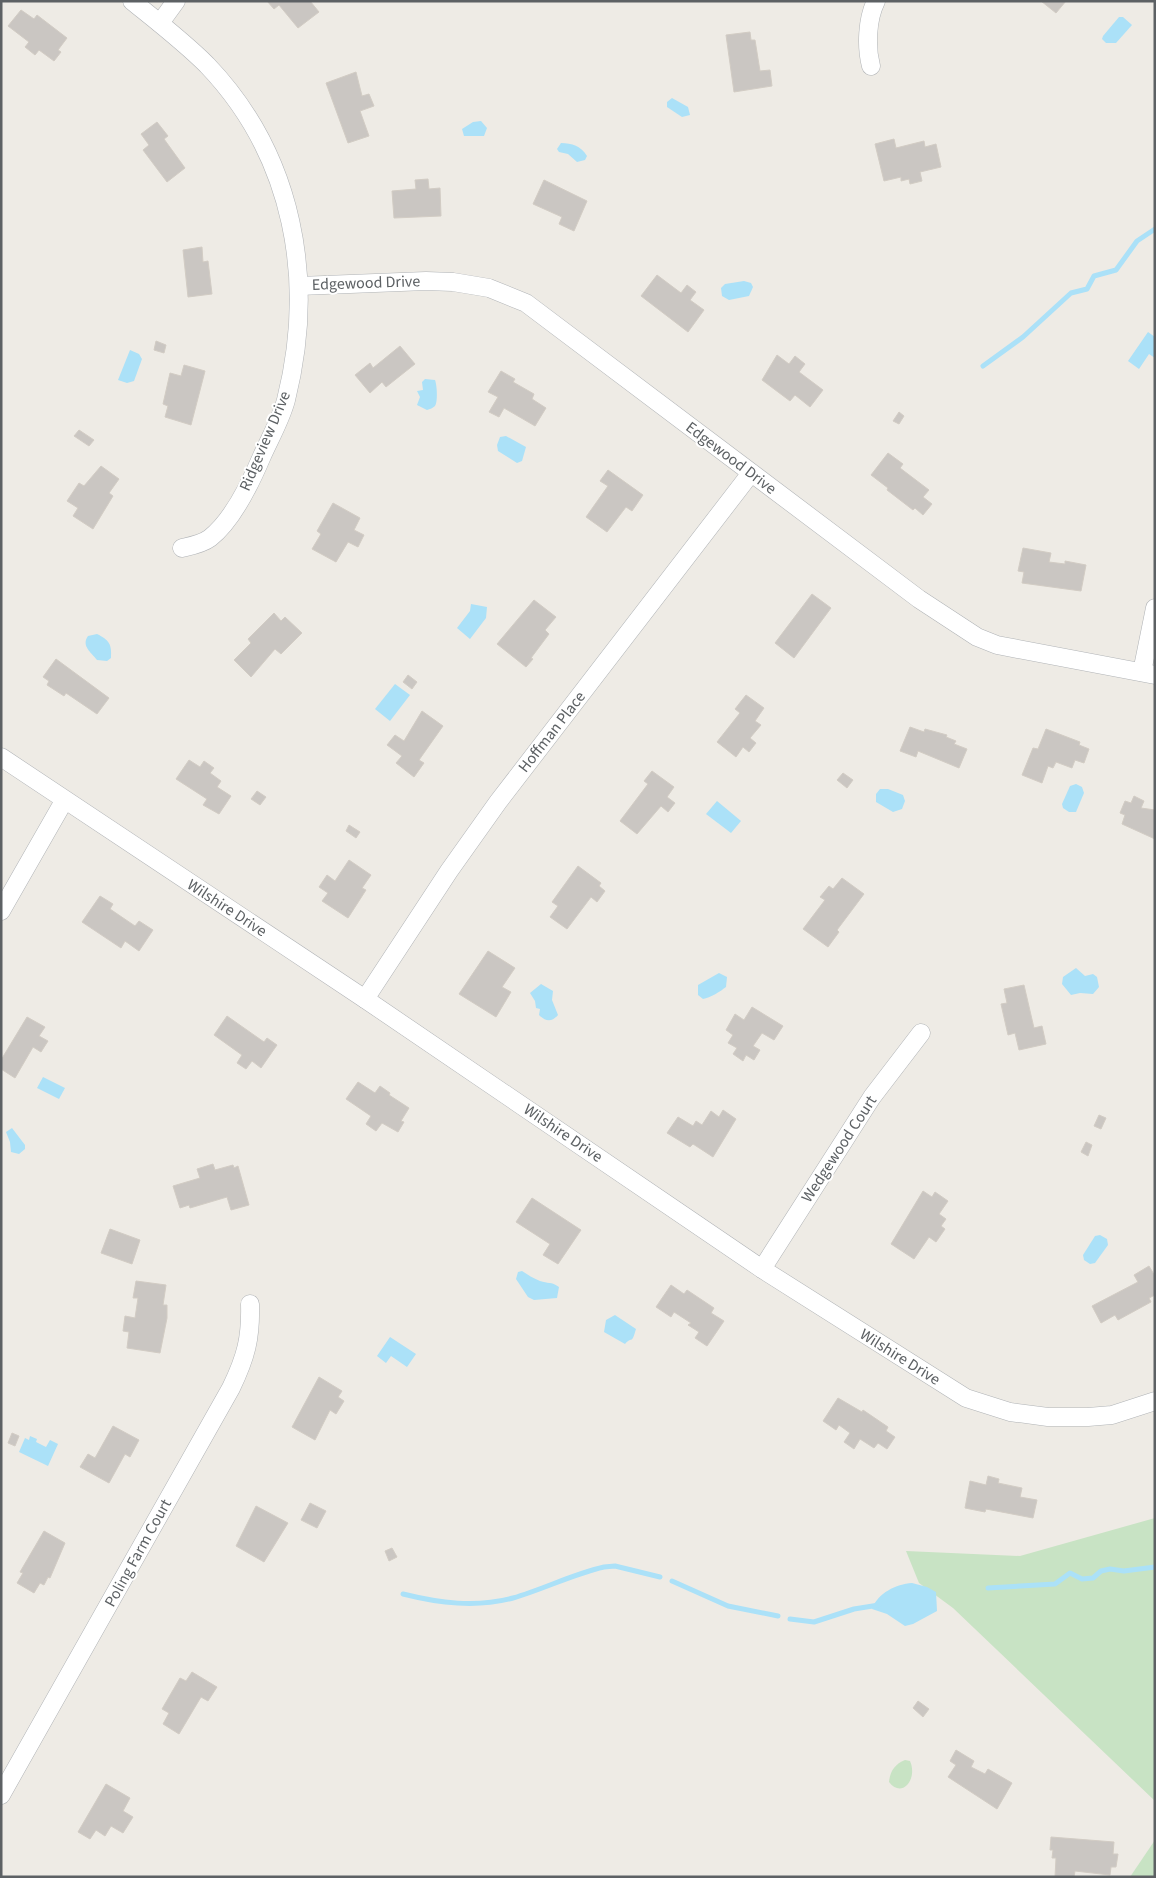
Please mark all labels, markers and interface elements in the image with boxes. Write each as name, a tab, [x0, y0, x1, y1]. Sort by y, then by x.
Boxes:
street label: Edgewood Drive	[311, 270, 421, 296]
street label: Ridgeview Drive	[234, 388, 296, 494]
street label: Edgewood Drive	[681, 417, 781, 499]
street label: Hoffman Place	[513, 687, 591, 777]
street label: Wilshire Drive	[183, 874, 271, 942]
street label: Wedgewood Court	[796, 1091, 882, 1207]
street label: Wilshire Drive	[519, 1098, 607, 1168]
street label: Wilshire Drive	[856, 1324, 945, 1391]
street label: Poling Farm Court	[99, 1495, 177, 1611]

